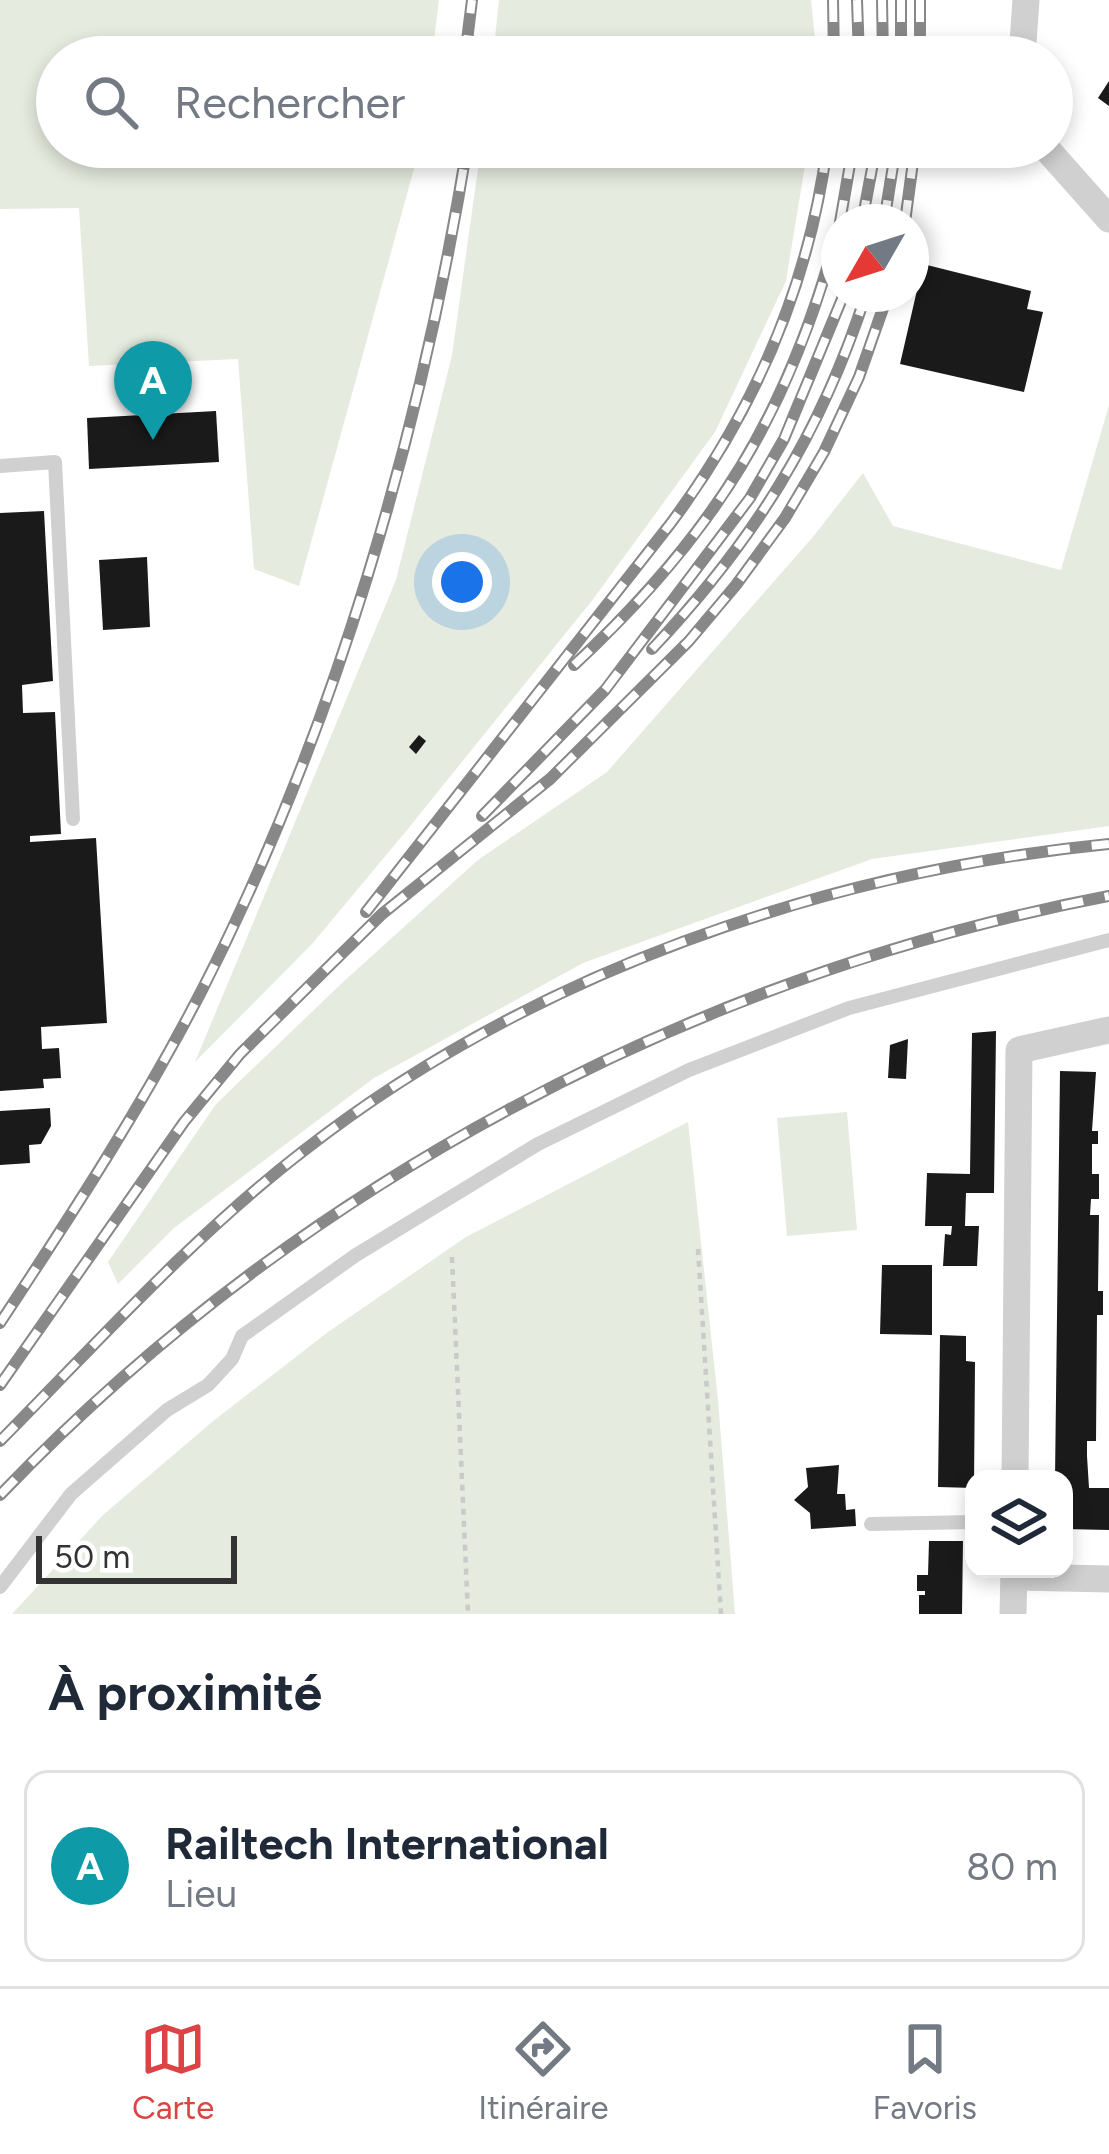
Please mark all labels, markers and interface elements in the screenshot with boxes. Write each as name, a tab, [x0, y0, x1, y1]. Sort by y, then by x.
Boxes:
search box	[36, 36, 1073, 168]
icon: search	[78, 69, 144, 135]
text: Rechercher	[174, 75, 405, 129]
north arrow	[821, 204, 929, 312]
pin: A	[114, 341, 192, 440]
your location	[432, 552, 492, 612]
map controls	[965, 1470, 1073, 1578]
button: layers	[965, 1470, 1073, 1578]
scale bar	[36, 1530, 237, 1583]
text: 50 m	[54, 1537, 130, 1576]
text: À proximité	[48, 1662, 322, 1723]
text: Railtech International	[165, 1816, 609, 1870]
text: A	[76, 1843, 104, 1890]
text: 80 m	[966, 1843, 1058, 1890]
text: Lieu	[165, 1870, 237, 1917]
tab: Carte	[132, 2016, 214, 2127]
tab: Itinéraire	[478, 2016, 609, 2127]
tab: Favoris	[873, 2016, 977, 2127]

